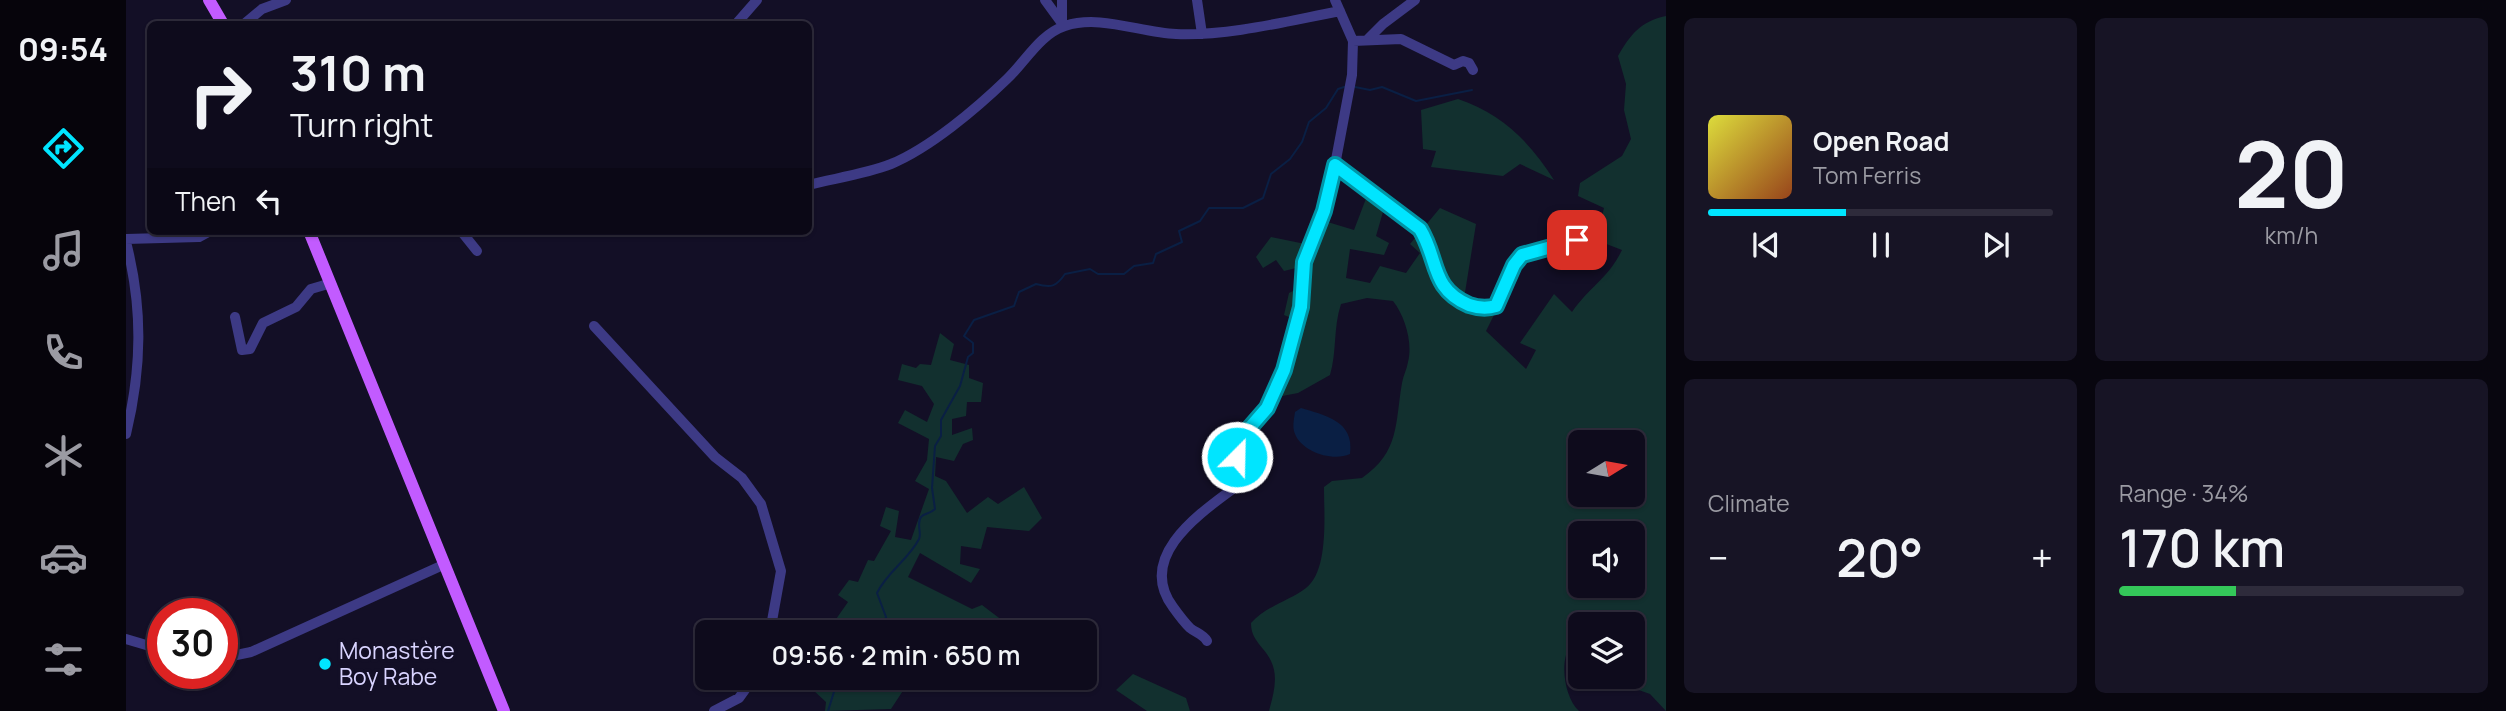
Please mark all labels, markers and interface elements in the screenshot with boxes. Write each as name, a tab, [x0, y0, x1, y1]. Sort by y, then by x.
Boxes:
text: 09:54	[18, 27, 108, 71]
text: 310 m	[290, 39, 426, 106]
icon: right	[175, 49, 266, 140]
text: Turn right	[290, 103, 433, 147]
text: 20	[2234, 111, 2349, 235]
text: Open Road	[1813, 123, 1949, 159]
icon: directions	[39, 124, 88, 173]
text: Tom Ferris	[1813, 159, 1921, 191]
icon: left	[250, 182, 288, 220]
text: Then	[175, 183, 236, 219]
pin	[1547, 210, 1607, 270]
text: km/h	[2265, 219, 2318, 251]
icon: arrive	[1558, 221, 1596, 259]
icon: music	[39, 226, 88, 275]
icon: previous	[1747, 226, 1785, 264]
icon: pause	[1862, 226, 1900, 264]
icon: next	[1977, 226, 2015, 264]
icon: phone	[39, 328, 88, 377]
position arrow	[1200, 420, 1274, 494]
north arrow	[1568, 430, 1645, 508]
map controls	[1568, 430, 1645, 689]
icon: climate	[39, 431, 88, 480]
text: Range · 34%	[2119, 477, 2248, 509]
text: Climate	[1708, 487, 1790, 519]
text: 170 km	[2119, 512, 2285, 583]
button: sound	[1568, 521, 1645, 598]
text: 20°	[1836, 522, 1923, 593]
text: −	[1708, 531, 1729, 583]
text: +	[2031, 531, 2053, 583]
icon: car	[39, 533, 88, 582]
speed limit sign: 30	[147, 598, 238, 689]
button: layers	[1568, 612, 1645, 689]
place label: Monastère Boy Rabe	[339, 634, 455, 692]
icon: filters	[39, 635, 88, 684]
text: 09:56 · 2 min · 650 m	[771, 637, 1021, 673]
marker: Monastère Boy Rabe	[317, 656, 333, 672]

